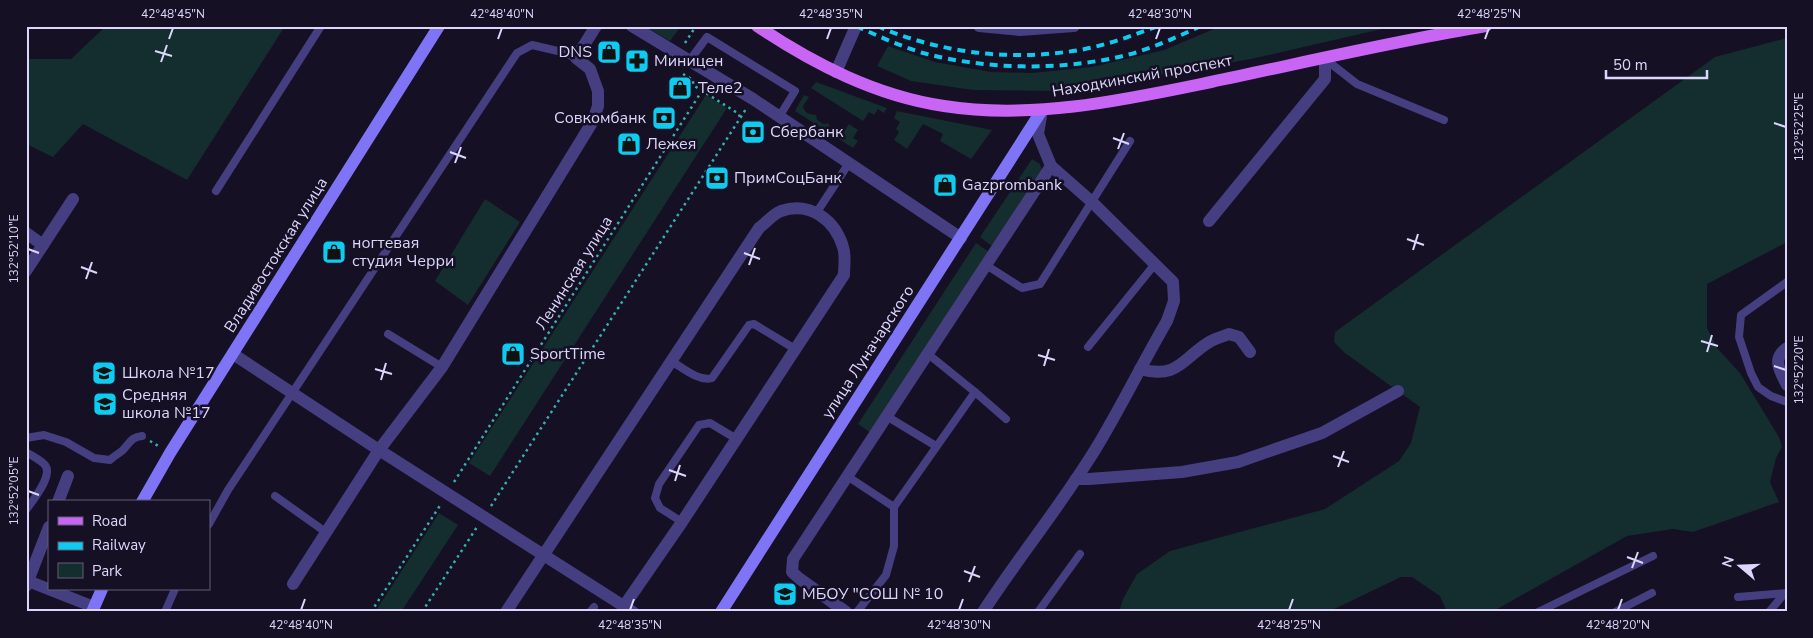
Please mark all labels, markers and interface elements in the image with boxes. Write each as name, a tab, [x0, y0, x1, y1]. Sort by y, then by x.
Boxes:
text: 42°48'45"N	[141, 6, 205, 22]
text: 42°48'40"N	[470, 6, 534, 22]
text: 42°48'35"N	[799, 6, 863, 22]
text: 42°48'30"N	[1128, 6, 1192, 22]
text: 42°48'25"N	[1457, 6, 1521, 22]
shop icon: DNS	[596, 39, 622, 65]
place label: DNS	[558, 41, 592, 63]
pharmacy icon: Миницен	[624, 48, 650, 74]
scale bar	[1606, 48, 1707, 80]
street label: Находкинский проспект	[1050, 49, 1235, 103]
place label: Миницен	[654, 50, 723, 72]
text: 50 m	[1613, 55, 1648, 75]
shop icon: Теле2	[667, 75, 693, 101]
place label: Теле2	[698, 77, 743, 99]
text: 132°52'25"E	[1791, 92, 1807, 162]
bank icon: Совкомбанк	[651, 105, 677, 131]
place label: Совкомбанк	[554, 107, 647, 129]
bank icon: Сбербанк	[740, 119, 766, 145]
place label: Сбербанк	[770, 121, 844, 143]
shop icon: Лежея	[616, 131, 642, 157]
place label: Лежея	[646, 133, 696, 155]
bank icon: ПримСоцБанк	[704, 165, 730, 191]
place label: ПримСоцБанк	[734, 167, 842, 189]
shop icon: Gazprombank	[932, 172, 958, 198]
street label: Владивостокская улица	[219, 173, 333, 337]
place label: Gazprombank	[962, 174, 1063, 196]
street label: Ленинская улица	[530, 212, 618, 334]
text: 132°52'10"E	[6, 214, 22, 284]
place label: ногтевая студия Черри	[352, 232, 454, 272]
shop icon: ногтевая студия Черри	[321, 239, 347, 265]
street label: улица Луначарского	[817, 281, 919, 423]
text: 132°52'20"E	[1791, 335, 1807, 405]
shop icon: SportTime	[500, 341, 526, 367]
place label: SportTime	[530, 343, 605, 365]
school or university icon: Школа №17	[91, 360, 117, 386]
place label: Школа №17	[122, 362, 215, 384]
place label: Средняя школа №17	[122, 384, 210, 424]
school or university icon: Средняя школа №17	[92, 391, 118, 417]
text: 132°52'05"E	[6, 456, 22, 526]
legend	[48, 500, 210, 590]
text: Road	[92, 511, 127, 531]
text: Railway	[92, 535, 146, 555]
north arrow	[1716, 540, 1766, 590]
text: N	[1717, 554, 1739, 570]
text: Park	[92, 561, 122, 581]
school or university icon: МБОУ "СОШ № 10	[772, 581, 798, 607]
place label: МБОУ "СОШ № 10	[802, 583, 943, 605]
text: 42°48'40"N	[269, 617, 333, 633]
text: 42°48'35"N	[598, 617, 662, 633]
text: 42°48'30"N	[927, 617, 991, 633]
text: 42°48'25"N	[1257, 617, 1321, 633]
text: 42°48'20"N	[1586, 617, 1650, 633]

